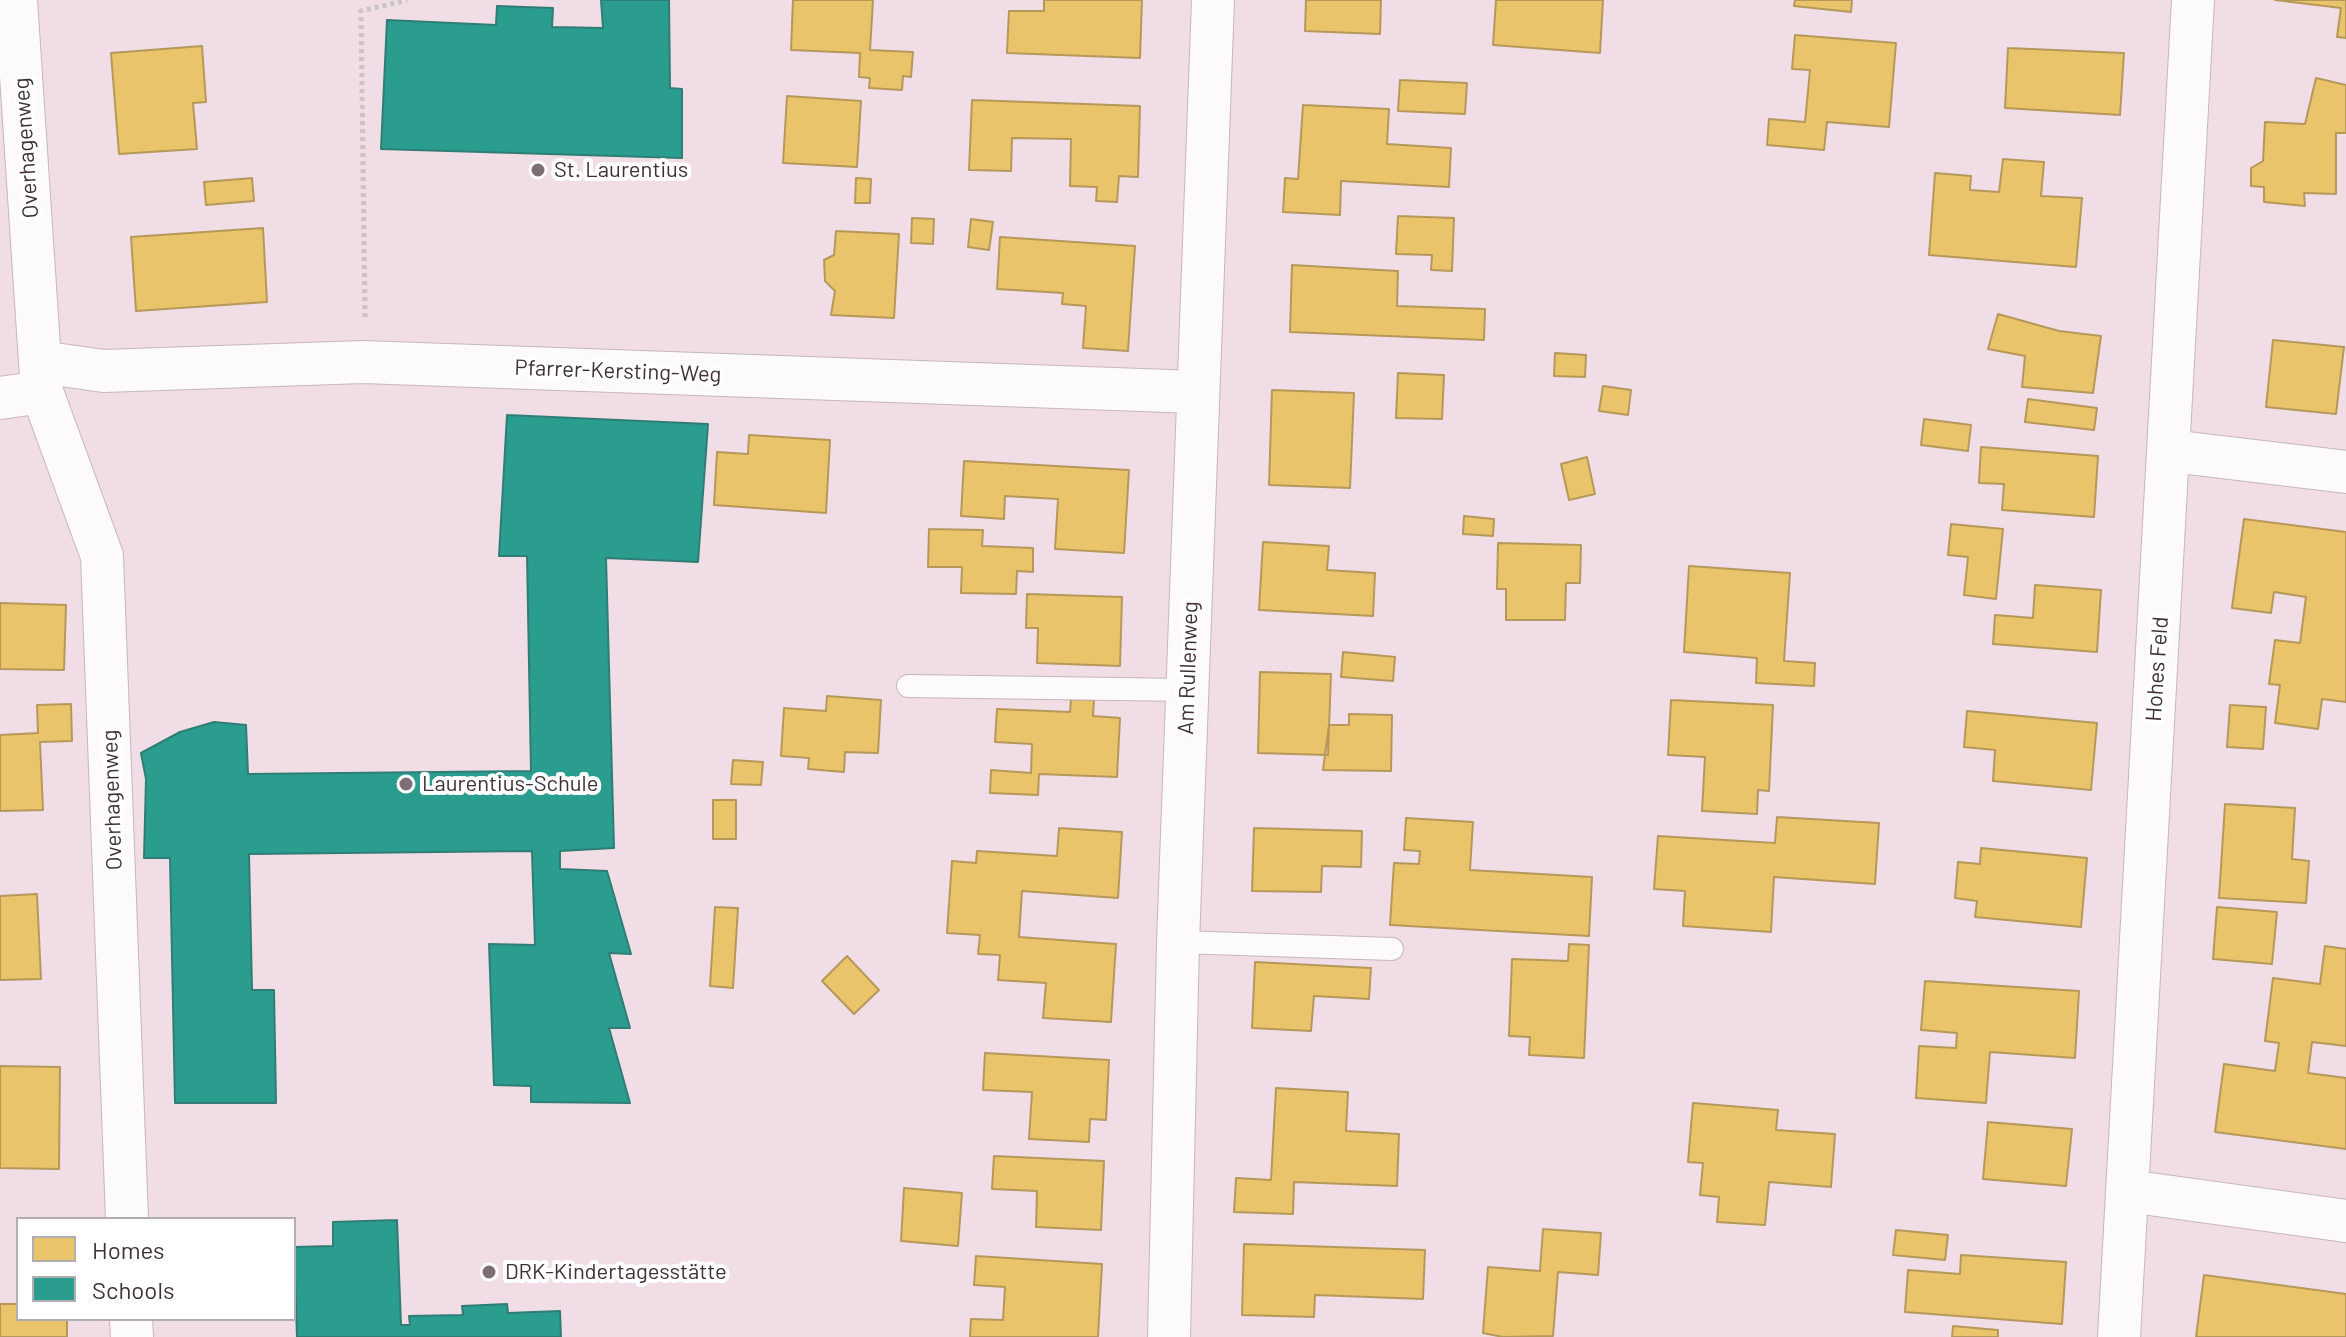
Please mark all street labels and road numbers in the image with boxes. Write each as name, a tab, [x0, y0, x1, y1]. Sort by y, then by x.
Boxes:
street label: Overhagenweg	[8, 77, 44, 219]
street label: Pfarrer-Kersting-Weg	[514, 354, 722, 388]
street label: Am Rullenweg	[1172, 601, 1204, 735]
street label: Hohes Feld	[2140, 616, 2174, 722]
street label: Overhagenweg	[96, 729, 128, 871]

